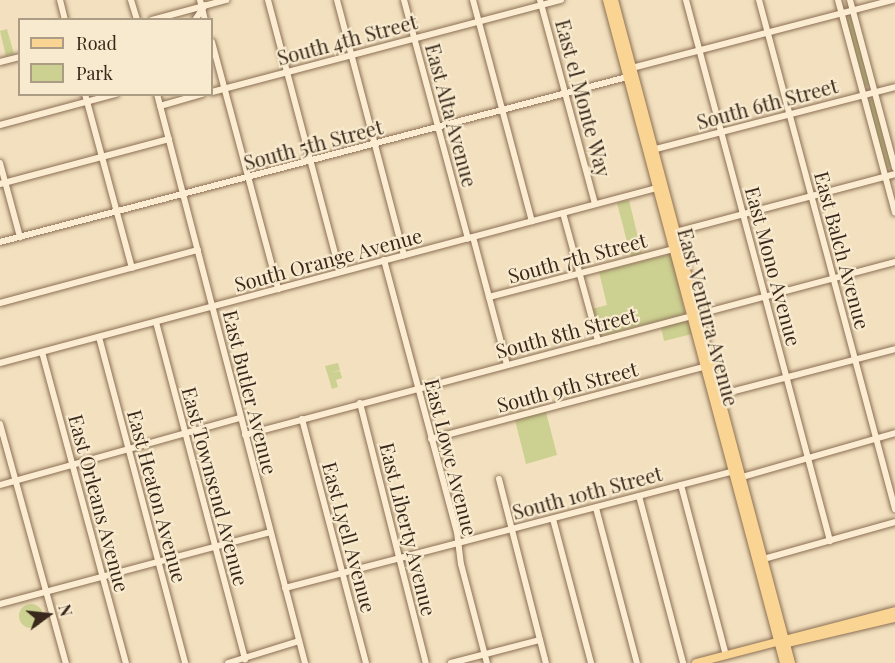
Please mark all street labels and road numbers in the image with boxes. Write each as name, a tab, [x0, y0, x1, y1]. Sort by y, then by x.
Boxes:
street label: South 4th Street	[274, 9, 420, 69]
street label: East el Monte Way	[551, 16, 617, 180]
street label: East Alta Avenue	[421, 40, 483, 190]
street label: South 6th Street	[694, 73, 840, 133]
street label: South 5th Street	[241, 114, 385, 174]
street label: East Balch Avenue	[810, 168, 876, 332]
street label: East Mono Avenue	[741, 183, 807, 349]
street label: South Orange Avenue	[231, 222, 425, 296]
street label: East Ventura Avenue	[673, 224, 745, 410]
street label: South 7th Street	[505, 227, 649, 287]
street label: South 8th Street	[493, 302, 639, 362]
street label: East Butler Avenue	[219, 307, 283, 477]
street label: South 9th Street	[494, 356, 640, 416]
street label: East Lowe Avenue	[421, 375, 483, 539]
street label: East Townsend Avenue	[178, 383, 254, 589]
street label: East Heaton Avenue	[123, 406, 193, 586]
street label: East Orleans Avenue	[65, 411, 135, 595]
street label: East Liberty Avenue	[376, 439, 442, 619]
street label: East Lyell Avenue	[318, 458, 382, 616]
street label: South 10th Street	[509, 460, 665, 524]

